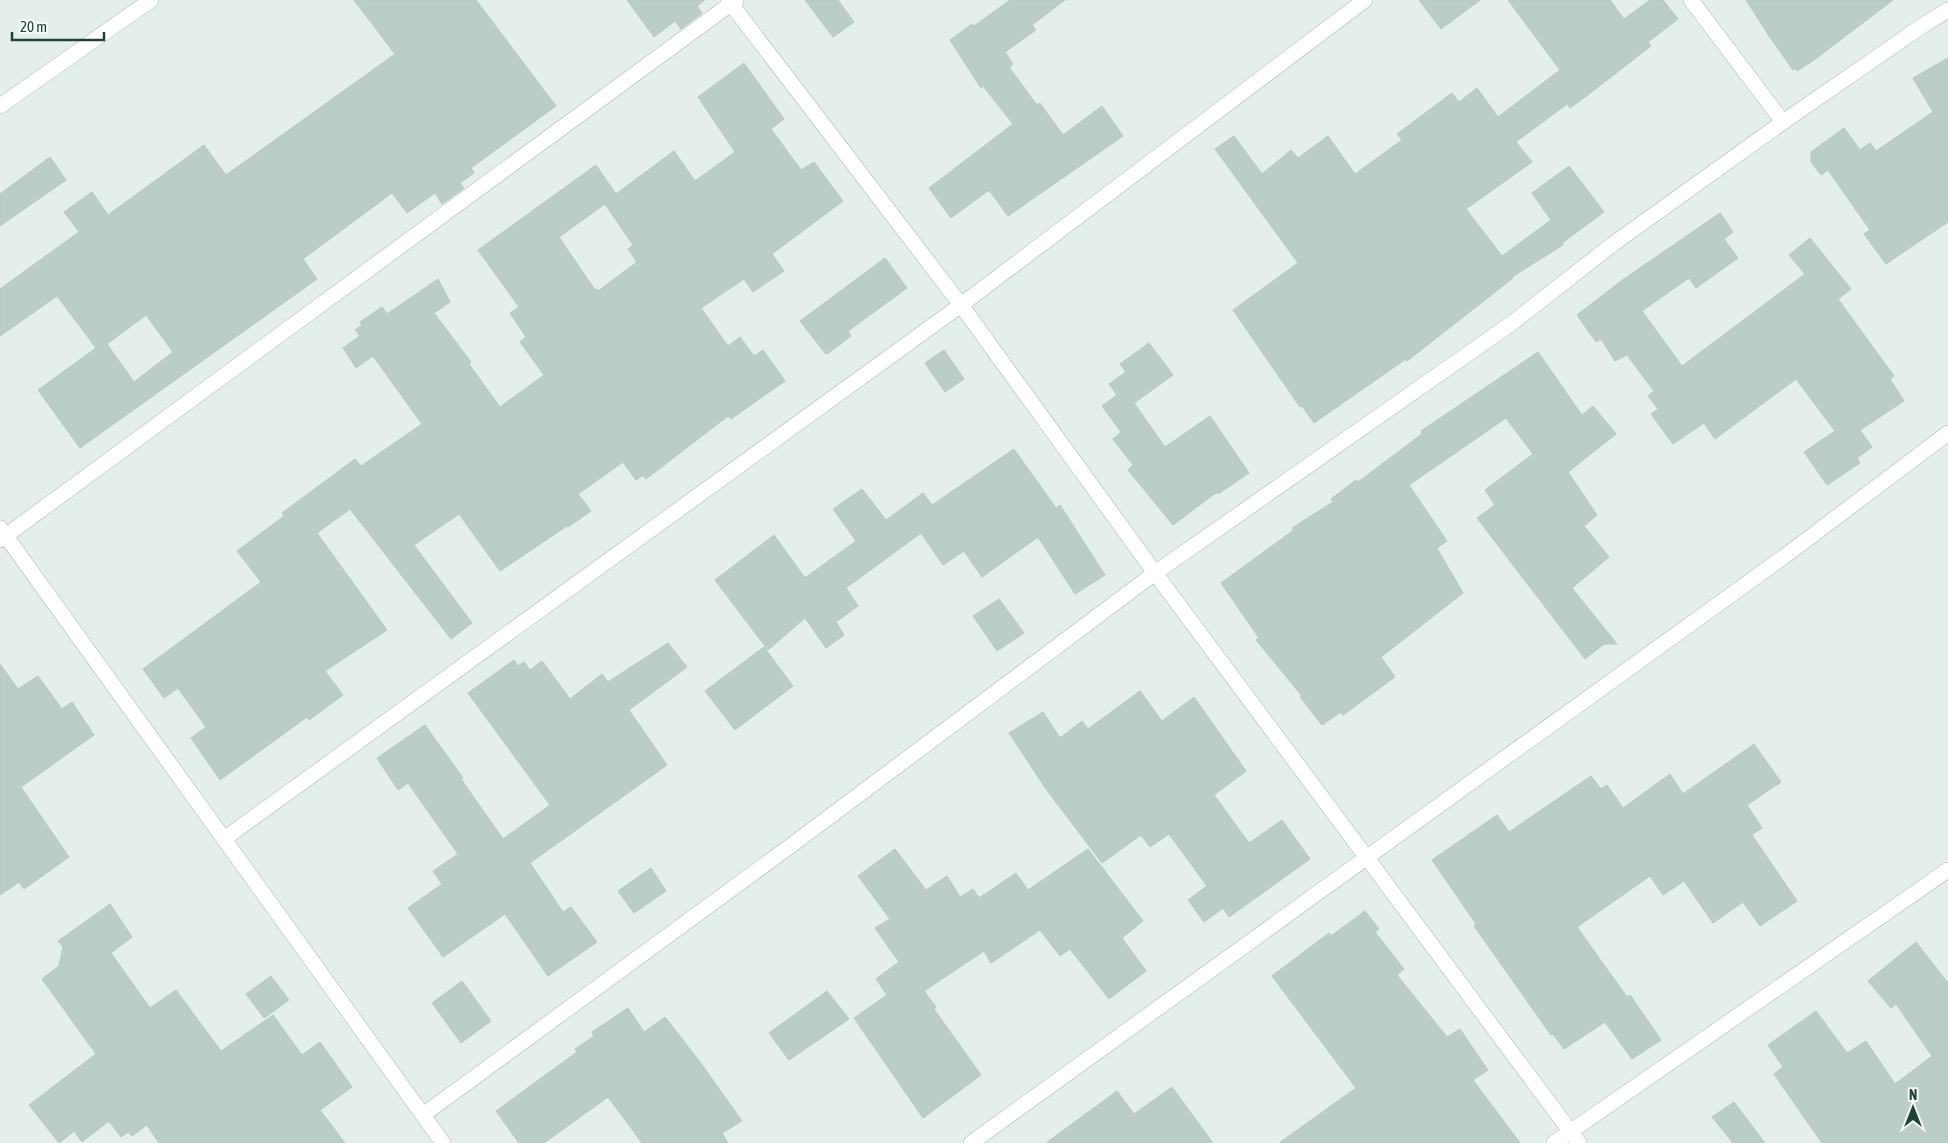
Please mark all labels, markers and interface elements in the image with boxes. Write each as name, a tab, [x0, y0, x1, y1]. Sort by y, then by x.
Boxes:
scale bar	[12, 10, 105, 42]
text: 20 m	[20, 18, 47, 35]
north arrow	[1888, 1083, 1938, 1133]
text: N	[1909, 1087, 1917, 1103]

